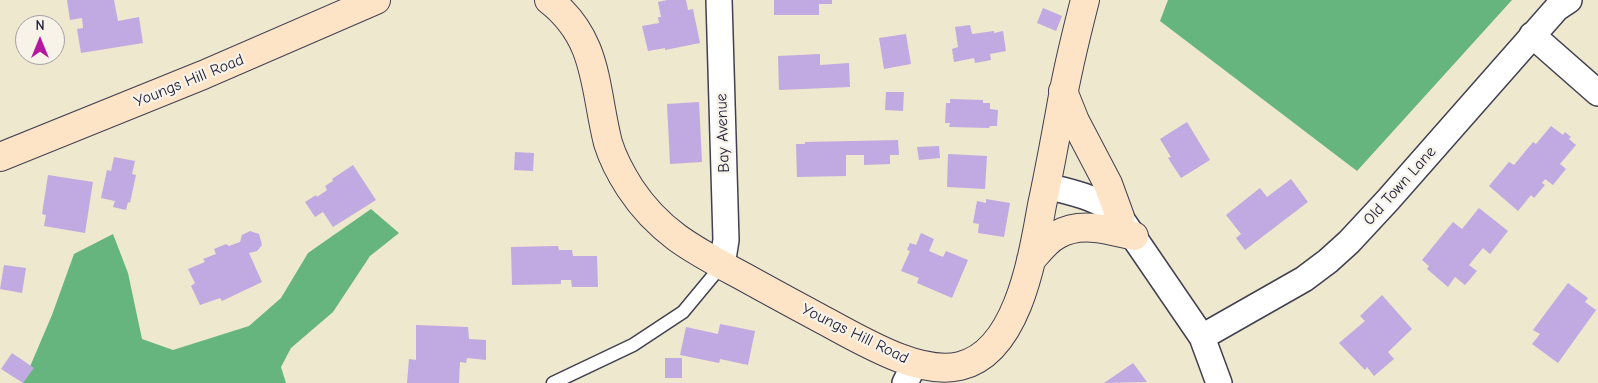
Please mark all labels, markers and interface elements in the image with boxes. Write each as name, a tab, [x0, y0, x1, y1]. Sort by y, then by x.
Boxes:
north arrow	[15, 15, 65, 65]
text: N	[35, 17, 45, 34]
street label: Youngs Hill Road	[131, 50, 247, 112]
street label: Bay Avenue	[712, 93, 734, 173]
street label: Old Town Lane	[1360, 143, 1440, 229]
street label: Youngs Hill Road	[798, 300, 912, 368]

